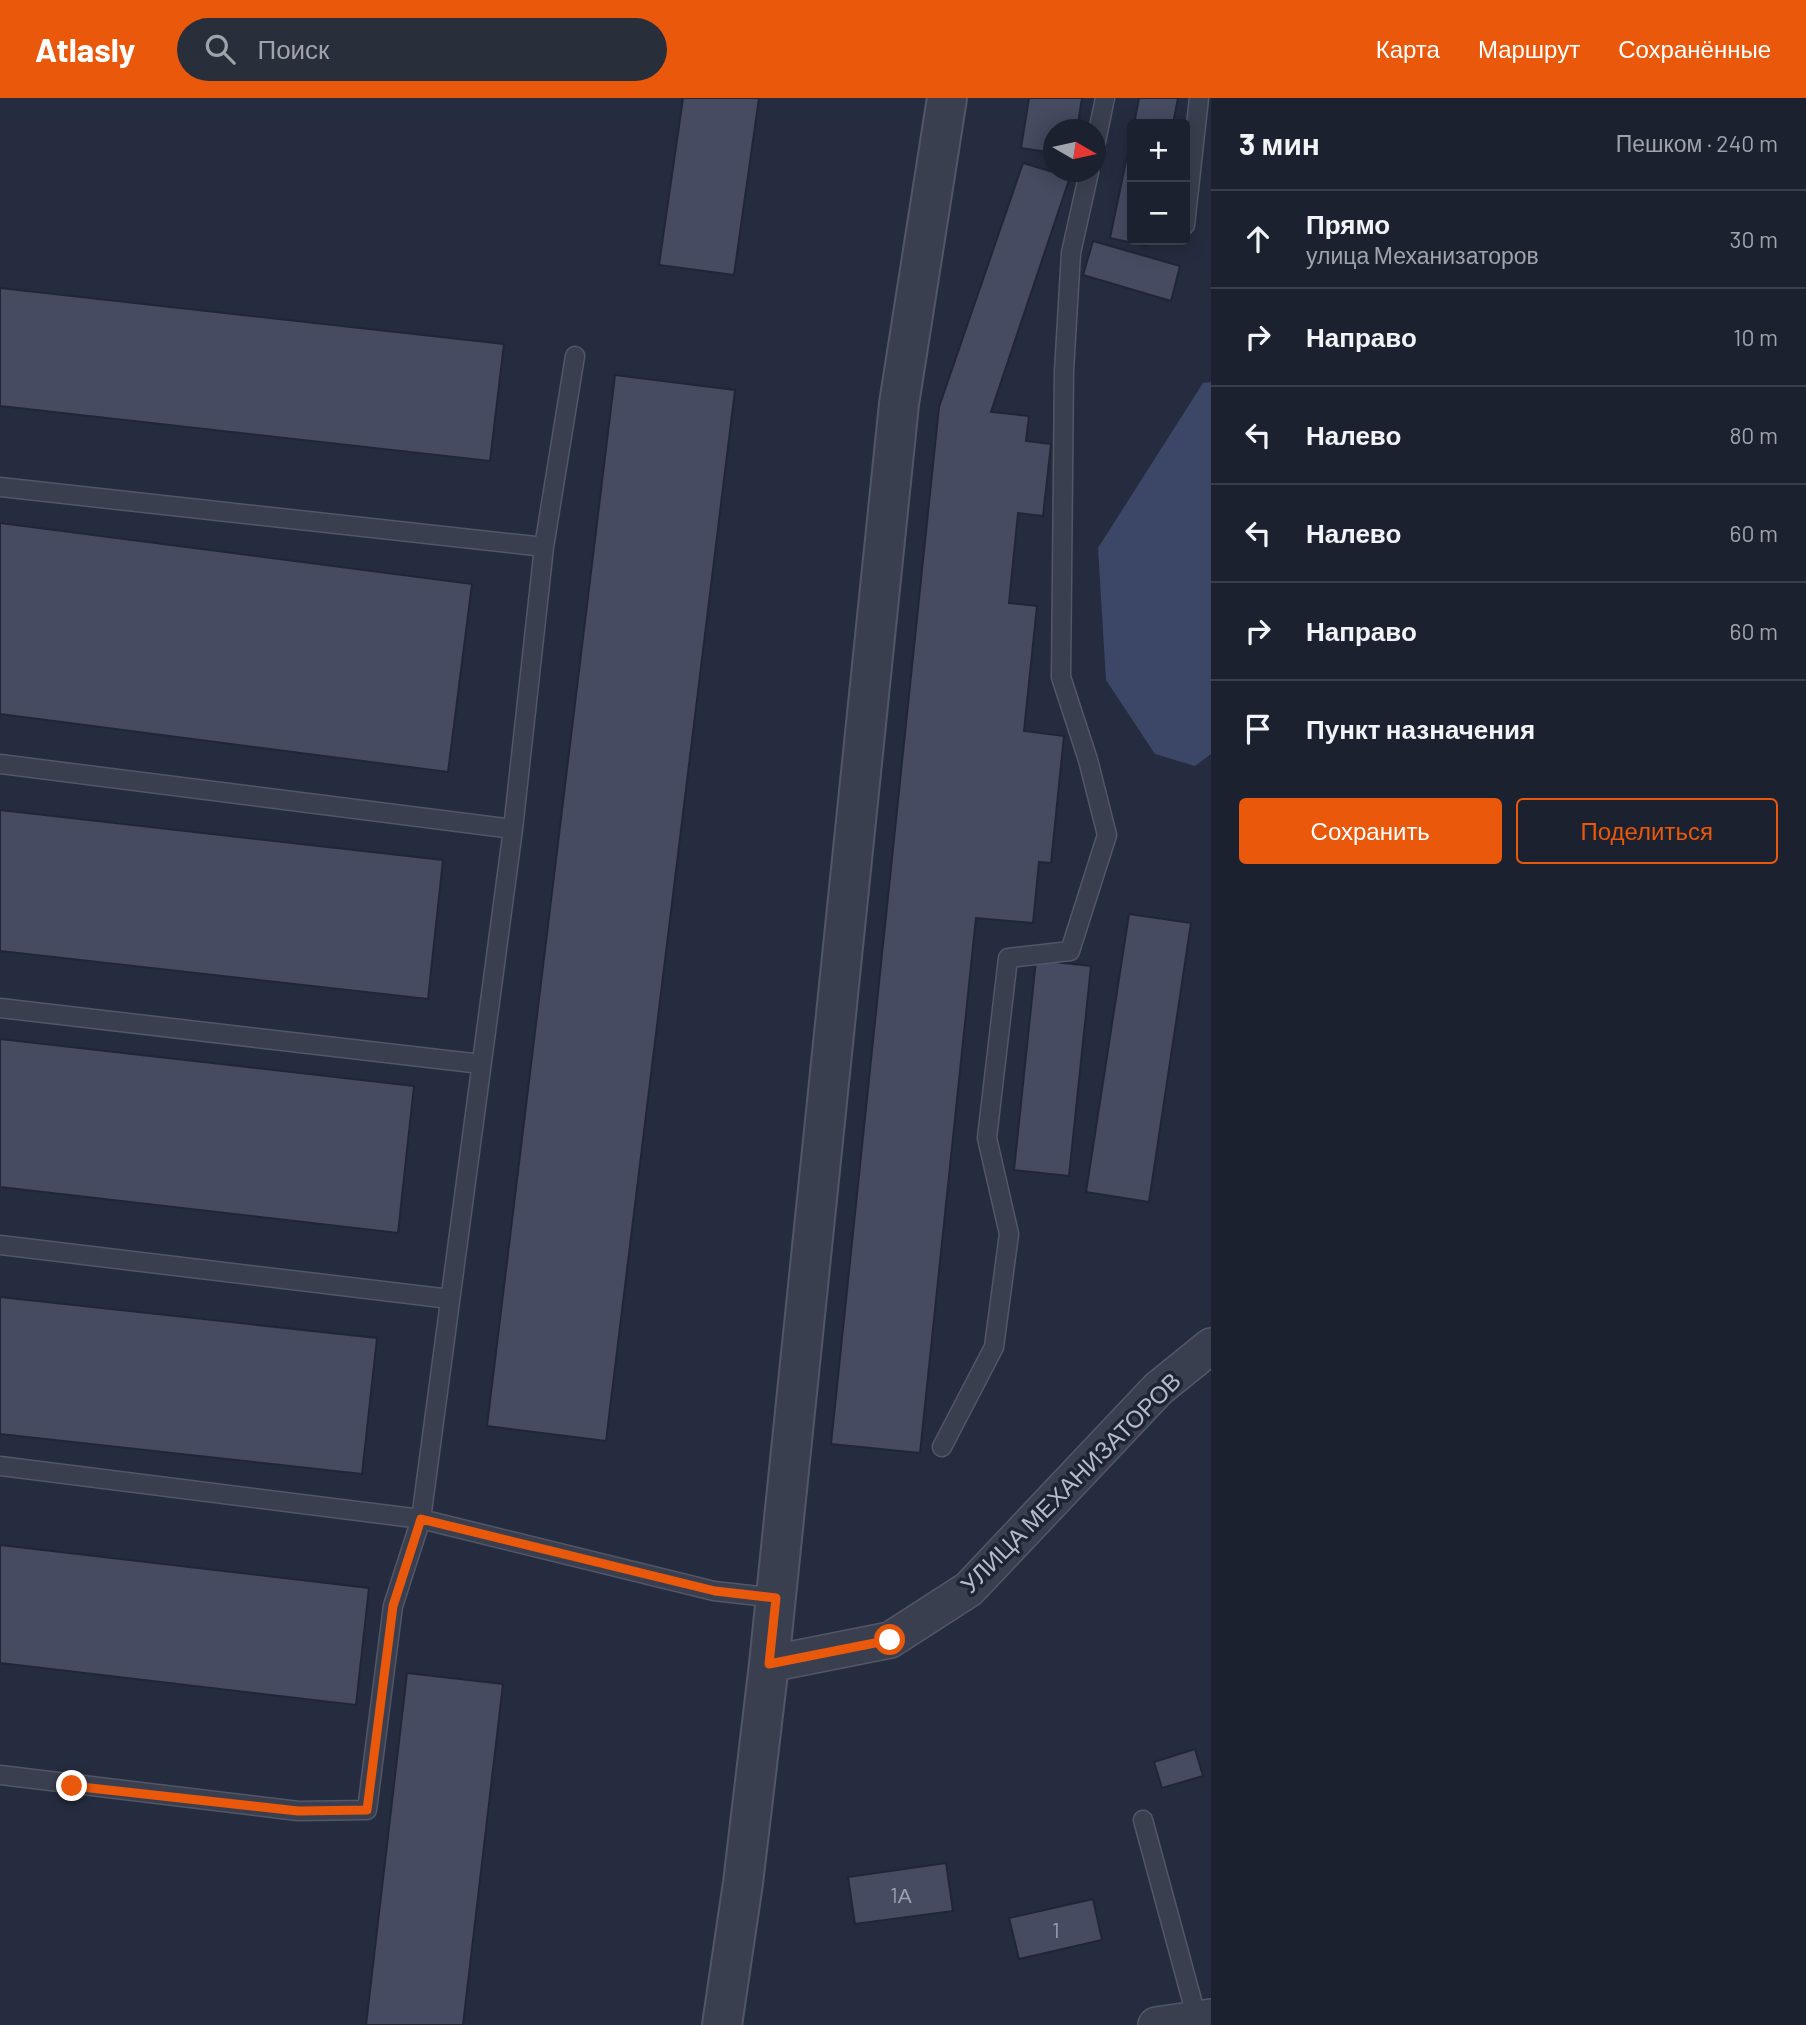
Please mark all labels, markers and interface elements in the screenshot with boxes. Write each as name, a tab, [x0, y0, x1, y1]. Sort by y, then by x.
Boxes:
search box	[177, 18, 667, 81]
text: Atlasly	[35, 29, 135, 69]
icon: search	[201, 30, 239, 68]
text: Поиск	[257, 33, 330, 64]
text: Карта	[1376, 34, 1440, 63]
text: Маршрут	[1478, 34, 1580, 63]
text: Сохранённые	[1618, 34, 1771, 63]
north arrow	[1043, 119, 1106, 182]
map controls	[1127, 119, 1190, 245]
button: +	[1127, 119, 1190, 182]
text: 3 мин	[1239, 125, 1320, 161]
text: Пешком · 240 m	[1616, 129, 1778, 157]
button: −	[1127, 182, 1190, 245]
text: Прямо	[1306, 208, 1390, 239]
icon: ahead	[1239, 220, 1277, 258]
text: 30 m	[1730, 225, 1778, 253]
text: улица Механизаторов	[1306, 241, 1539, 269]
icon: right	[1239, 318, 1277, 356]
text: Направо	[1306, 321, 1417, 352]
text: 10 m	[1733, 323, 1778, 351]
icon: left	[1239, 416, 1277, 454]
text: Налево	[1306, 419, 1401, 450]
text: 80 m	[1729, 421, 1778, 449]
icon: left	[1239, 514, 1277, 552]
text: Налево	[1306, 517, 1401, 548]
text: 60 m	[1730, 519, 1778, 547]
icon: right	[1239, 612, 1277, 650]
text: Направо	[1306, 615, 1417, 646]
text: 60 m	[1730, 617, 1778, 645]
icon: arrive	[1239, 710, 1277, 748]
text: Пункт назначения	[1306, 713, 1535, 744]
button: Сохранить	[1239, 798, 1502, 864]
button: Поделиться	[1516, 798, 1778, 864]
street label: УЛИЦА МЕХАНИЗАТОРОВ	[954, 1366, 1186, 1598]
route start	[874, 1624, 905, 1655]
route end	[56, 1770, 87, 1801]
house number: 1А	[890, 1882, 912, 1907]
house number: 1	[1052, 1917, 1060, 1942]

